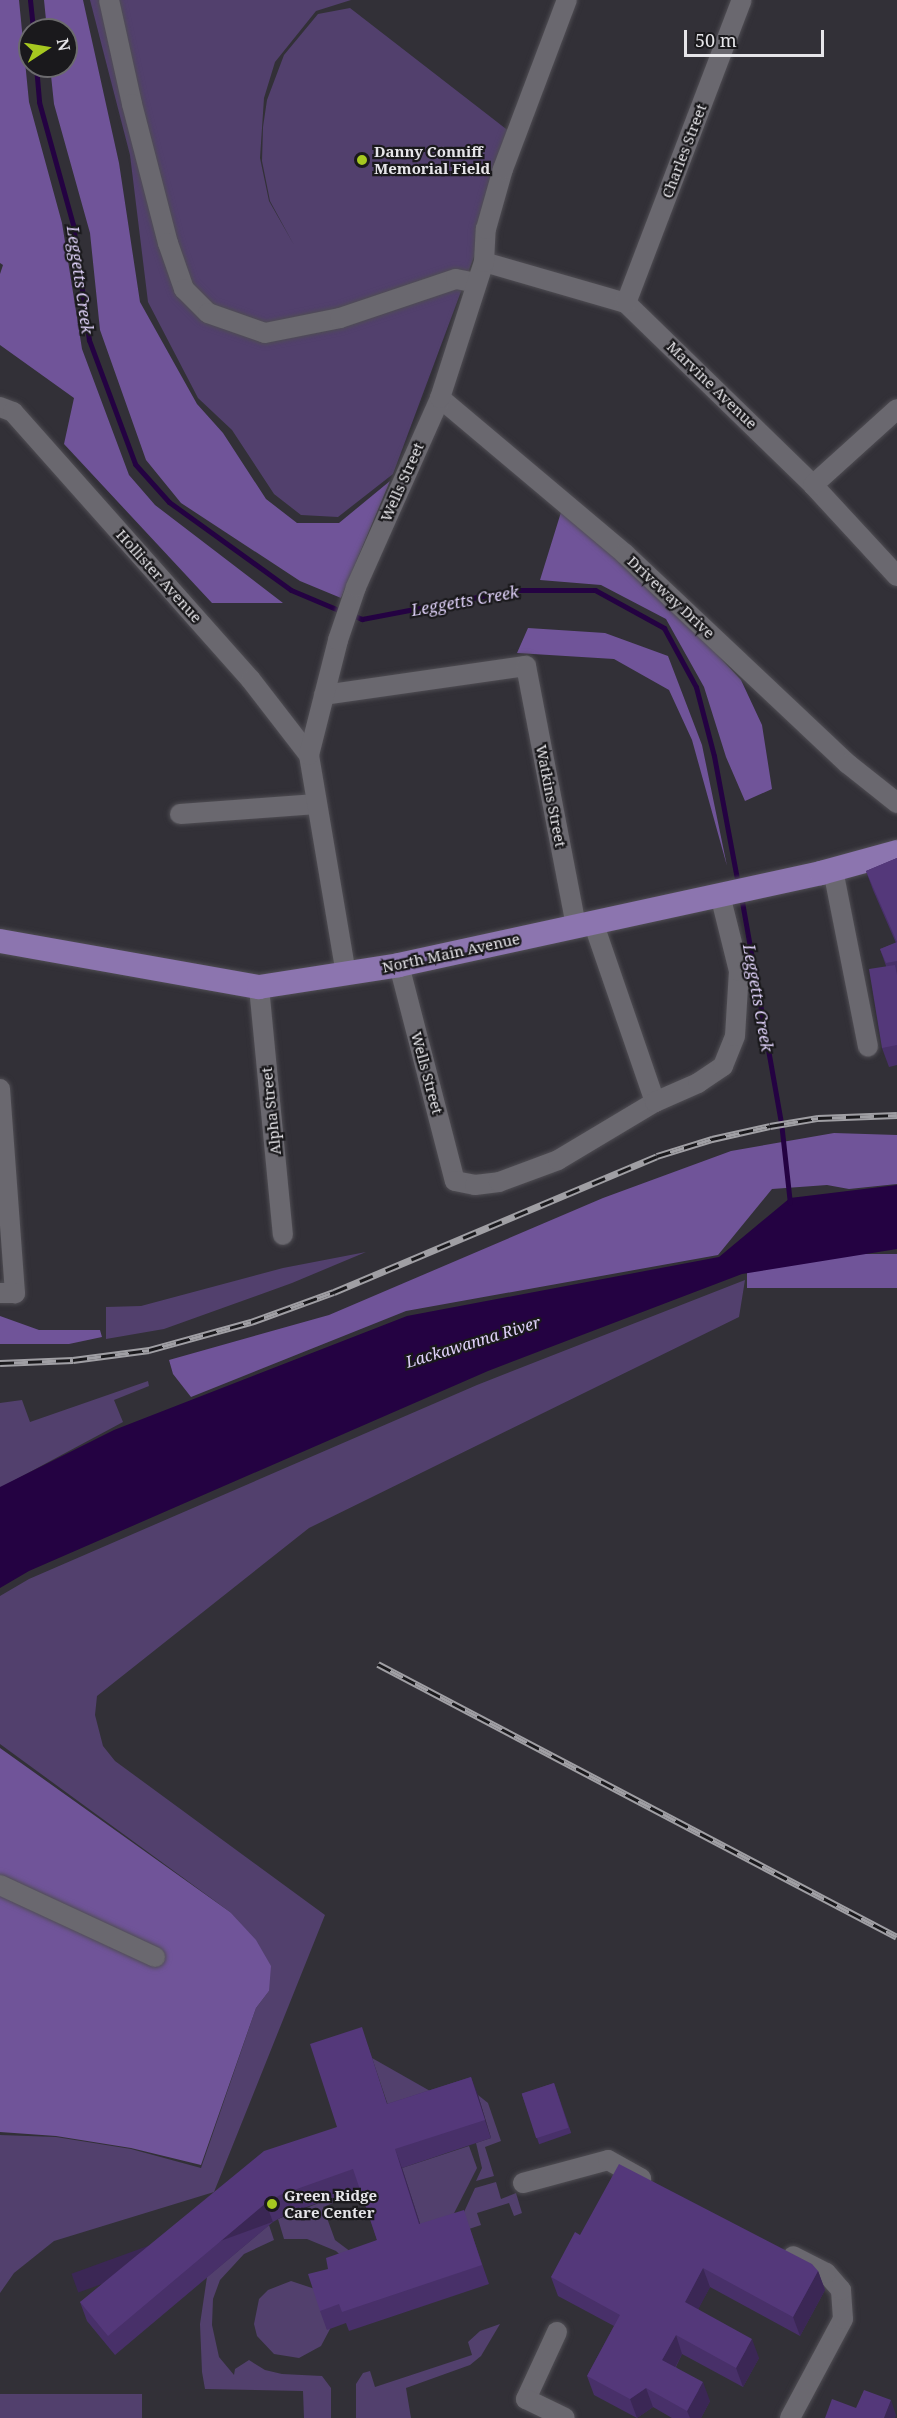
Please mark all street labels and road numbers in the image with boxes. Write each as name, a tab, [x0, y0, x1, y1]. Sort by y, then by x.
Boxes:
street label: Charles Street	[658, 101, 710, 201]
street label: Marvine Avenue	[663, 337, 761, 433]
street label: Wells Street	[377, 440, 427, 524]
street label: Hollister Avenue	[112, 526, 206, 626]
street label: Driveway Drive	[624, 552, 718, 642]
street label: Watkins Street	[532, 743, 570, 849]
street label: North Main Avenue	[380, 930, 522, 976]
street label: Wells Street	[407, 1030, 447, 1116]
street label: Alpha Street	[257, 1066, 285, 1156]

